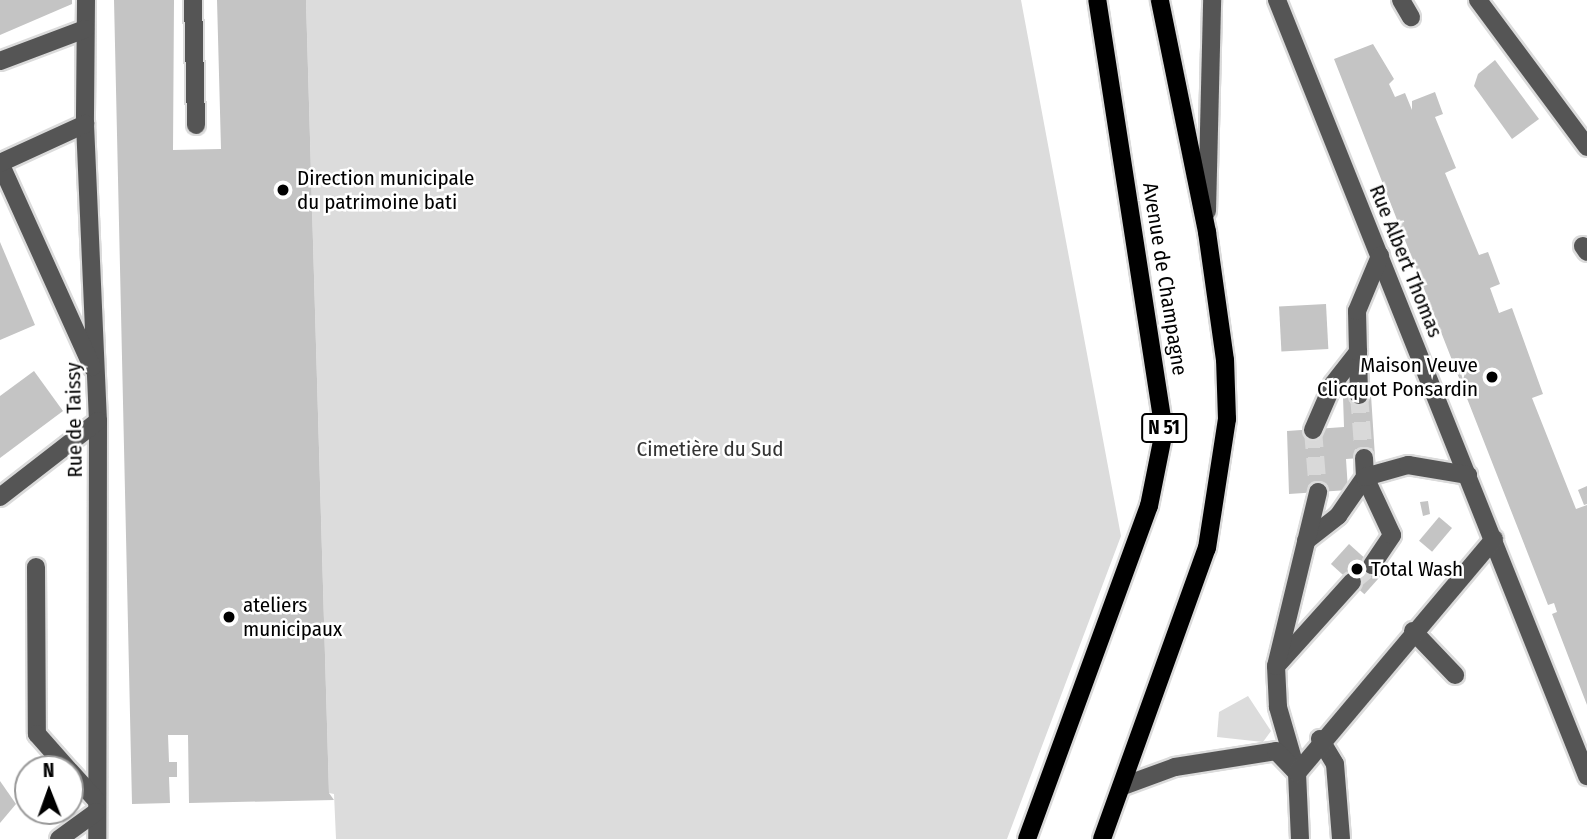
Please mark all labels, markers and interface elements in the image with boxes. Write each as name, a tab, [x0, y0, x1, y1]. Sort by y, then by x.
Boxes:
place label: Direction municipale du patrimoine bati	[297, 165, 474, 215]
street label: Avenue de Champagne	[1137, 181, 1193, 377]
street label: Rue Albert Thomas	[1364, 181, 1448, 341]
marker: Direction municipale du patrimoine bati	[275, 182, 291, 198]
place label: Maison Veuve Clicquot Ponsardin	[1317, 352, 1478, 402]
street label: Rue de Taissy	[60, 362, 88, 478]
marker: Maison Veuve Clicquot Ponsardin	[1484, 369, 1500, 385]
road number: N 51	[1140, 412, 1188, 444]
park label: Cimetière du Sud	[637, 436, 783, 462]
place label: Total Wash	[1371, 556, 1463, 582]
marker: Total Wash	[1349, 561, 1365, 577]
place label: ateliers municipaux	[243, 592, 342, 642]
marker: ateliers municipaux	[221, 609, 237, 625]
north arrow	[14, 755, 84, 825]
text: N	[43, 759, 55, 782]

